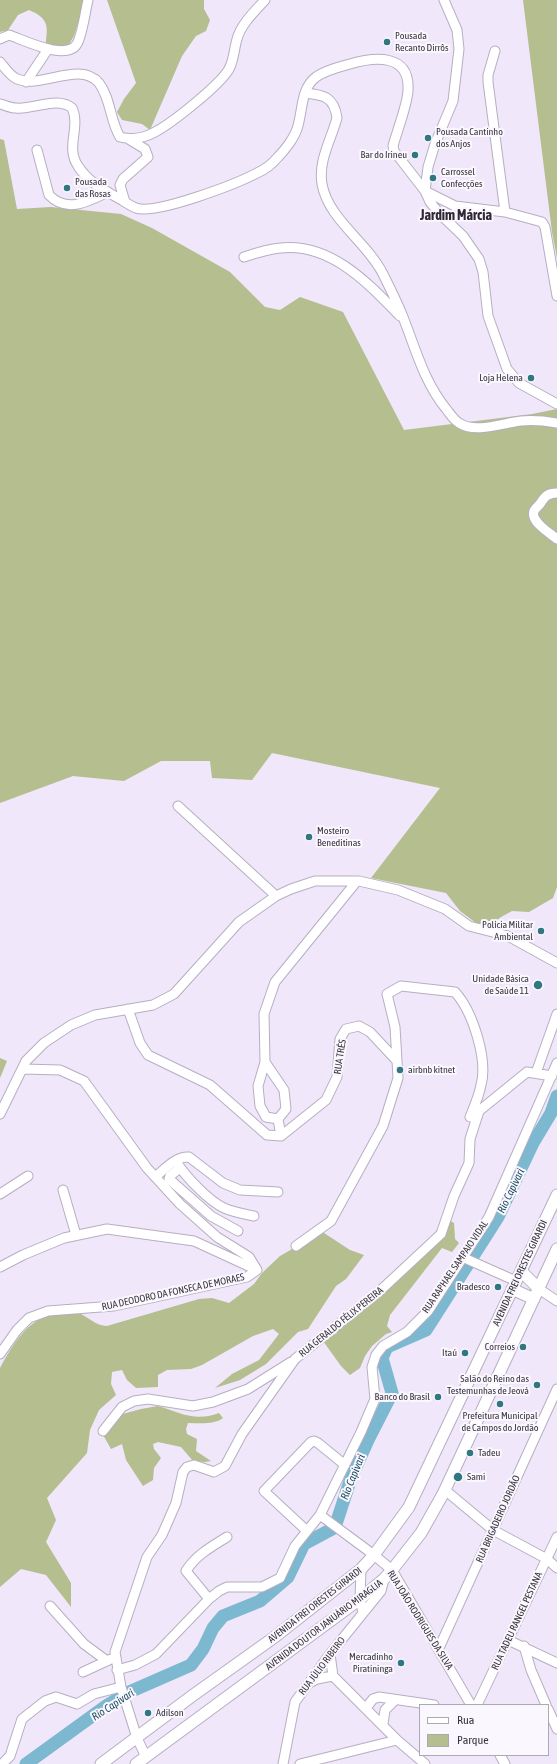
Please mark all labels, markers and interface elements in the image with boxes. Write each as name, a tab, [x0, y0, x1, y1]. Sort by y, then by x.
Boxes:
place label: Pousada Recanto Dirrôs	[395, 30, 449, 54]
marker: Pousada Recanto Dirrôs	[382, 37, 392, 47]
place label: Pousada Cantinho dos Anjos	[436, 126, 503, 150]
marker: Pousada Cantinho dos Anjos	[423, 133, 433, 143]
place label: Bar do Irineu	[360, 149, 407, 161]
marker: Bar do Irineu	[410, 150, 420, 160]
place label: Carrossel Confecções	[441, 166, 482, 190]
marker: Carrossel Confecções	[428, 173, 438, 183]
place label: Pousada das Rosas	[75, 176, 111, 200]
marker: Pousada das Rosas	[62, 183, 72, 193]
district label: Jardim Márcia	[420, 208, 492, 224]
place label: Loja Helena	[479, 372, 523, 384]
marker: Loja Helena	[526, 373, 536, 383]
place label: Mosteiro Beneditinas	[317, 825, 361, 848]
marker: Mosteiro Beneditinas	[304, 832, 314, 842]
place label: Polícia Militar Ambiental	[482, 919, 533, 942]
marker: Polícia Militar Ambiental	[536, 926, 546, 936]
place label: Unidade Básica de Saúde 11	[472, 973, 529, 996]
marker: Unidade Básica de Saúde 11	[532, 979, 544, 991]
street label: RUA TRÊS	[331, 1039, 349, 1075]
place label: airbnb kitnet	[408, 1064, 455, 1076]
marker: airbnb kitnet	[395, 1065, 405, 1075]
water label: Rio Capivari	[495, 1167, 527, 1215]
street label: RUA RAPHAEL SAMPAIO VIDAL	[420, 1218, 490, 1316]
street label: AVENIDA FREI ORESTES GIRARDI	[490, 1218, 550, 1328]
street label: RUA DEODORO DA FONSECA DE MORAES	[101, 1271, 245, 1313]
place label: Bradesco	[457, 1281, 490, 1293]
marker: Bradesco	[493, 1282, 503, 1292]
street label: RUA GERALDO FÉLIX PEREIRA	[297, 1284, 385, 1360]
place label: Correios	[485, 1341, 515, 1353]
marker: Correios	[518, 1342, 528, 1352]
place label: Itaú	[442, 1347, 457, 1359]
marker: Itaú	[460, 1348, 470, 1358]
place label: Salão do Reino das Testemunhas de Jeová	[447, 1373, 529, 1396]
marker: Salão do Reino das Testemunhas de Jeová	[532, 1380, 542, 1390]
place label: Banco do Brasil	[375, 1391, 430, 1403]
marker: Banco do Brasil	[433, 1392, 443, 1402]
marker: Prefeitura Municipal de Campos do Jordão	[495, 1399, 505, 1409]
place label: Prefeitura Municipal de Campos do Jordão	[461, 1410, 539, 1434]
place label: Tadeu	[478, 1447, 500, 1459]
marker: Tadeu	[465, 1448, 475, 1458]
water label: Rio Capivari	[338, 1452, 368, 1502]
marker: Sami	[452, 1471, 464, 1483]
place label: Sami	[467, 1471, 485, 1483]
street label: RUA BRIGADEIRO JORDÃO	[473, 1473, 523, 1565]
street label: AVENIDA FREI ORESTES GIRARDI	[266, 1565, 364, 1645]
street label: RUA JOÃO RODRIGUES DA SILVA	[384, 1568, 456, 1672]
street label: RUA TADEU RANGEL PESTANA	[489, 1570, 545, 1672]
street label: AVENIDA DOUTOR JANUÁRIO MIRAGLIA	[263, 1577, 385, 1673]
street label: RUA JÚLIO RIBEIRO	[296, 1635, 348, 1697]
place label: Mercadinho Piratininga	[349, 1651, 393, 1674]
marker: Mercadinho Piratininga	[396, 1658, 406, 1668]
water label: Rio Capivari	[89, 1686, 137, 1724]
legend	[419, 1704, 549, 1756]
place label: Adilson	[156, 1707, 184, 1719]
marker: Adilson	[143, 1708, 153, 1718]
text: Rua	[457, 1713, 474, 1727]
text: Parque	[457, 1733, 489, 1747]

